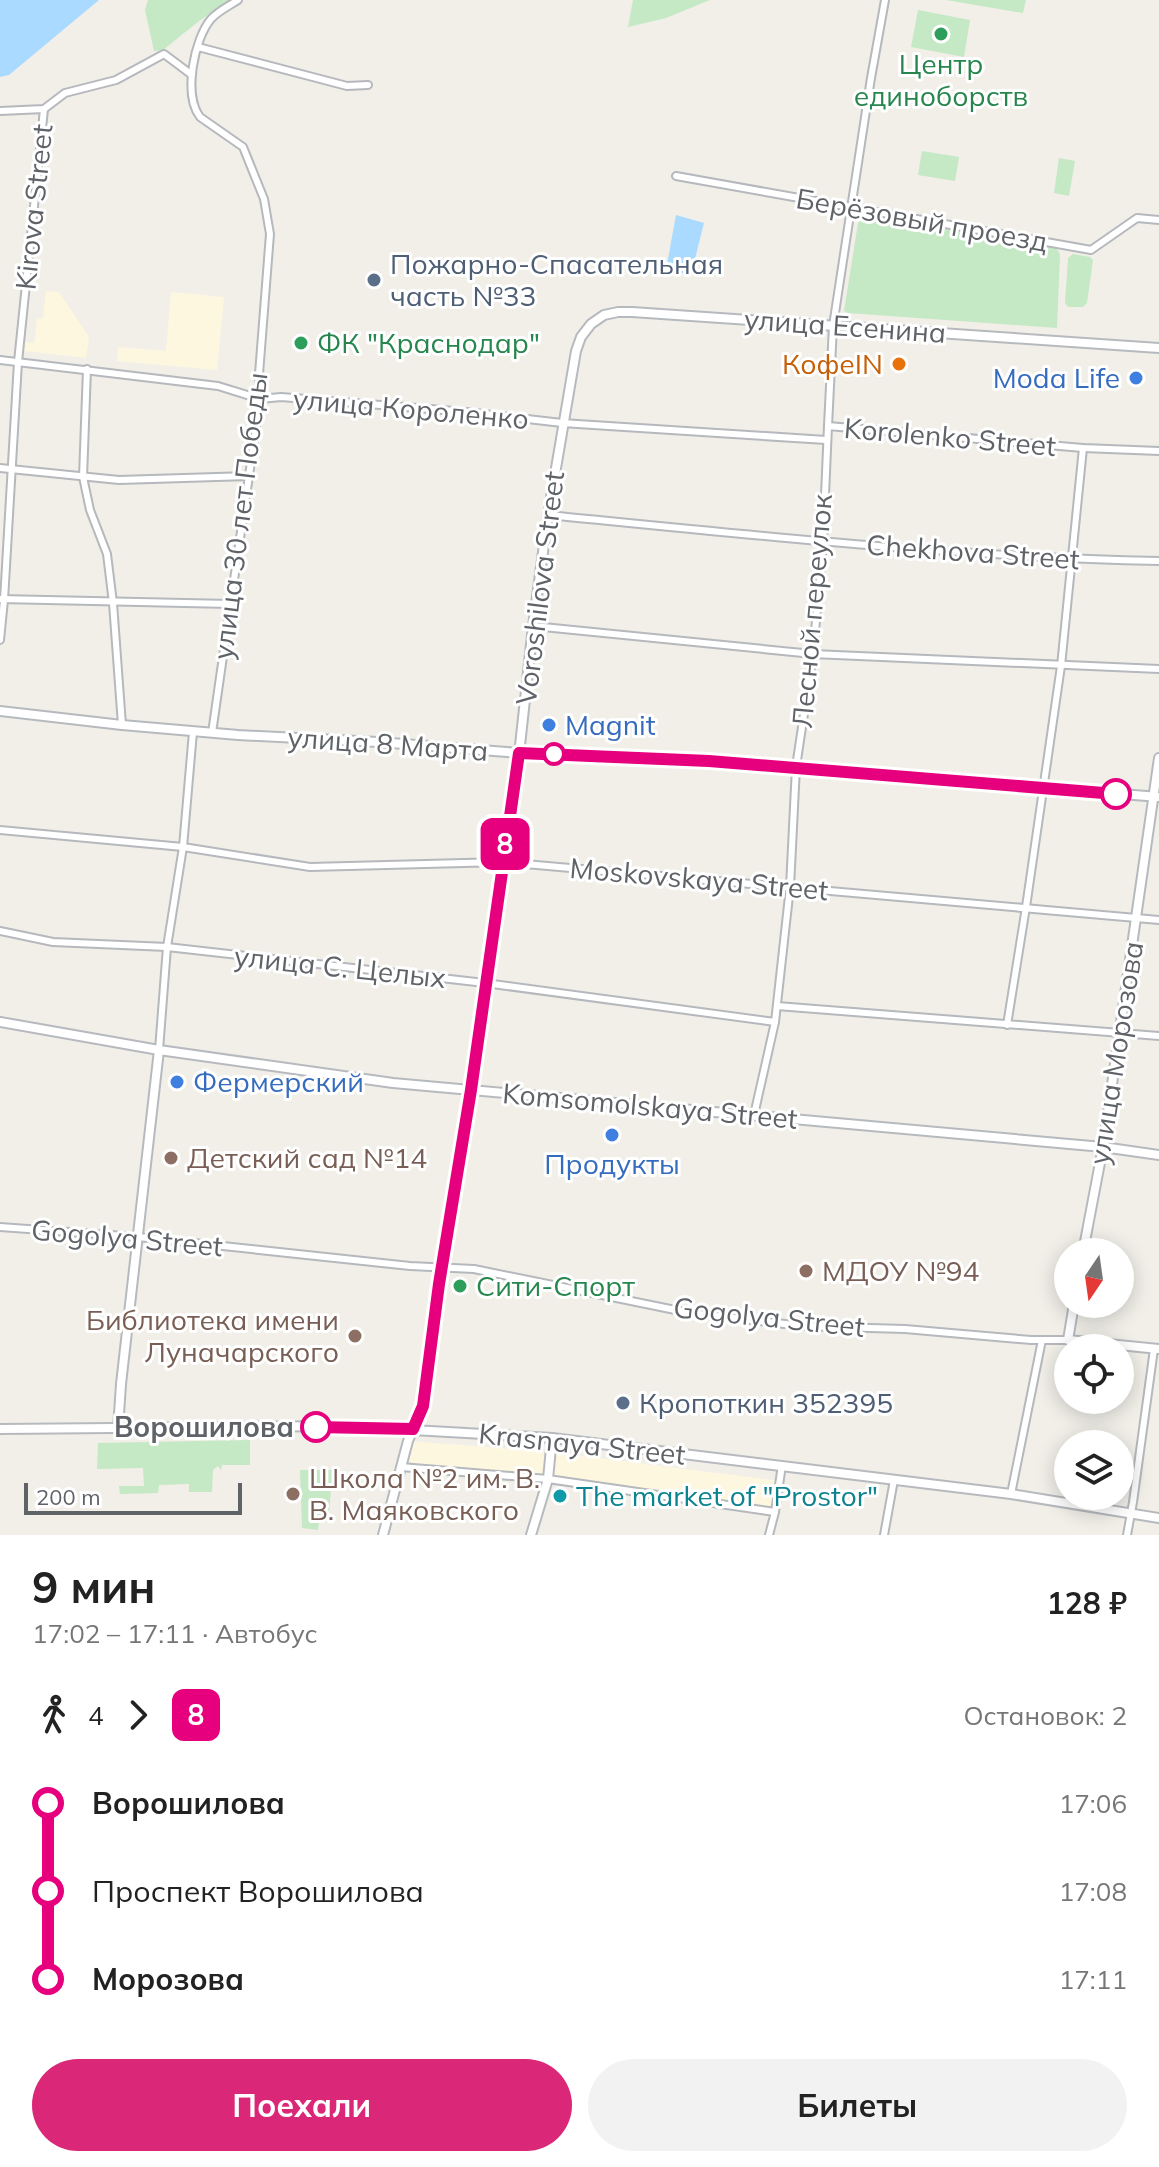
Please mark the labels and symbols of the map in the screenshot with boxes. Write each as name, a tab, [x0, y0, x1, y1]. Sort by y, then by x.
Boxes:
marker: Центр единоборств	[932, 25, 950, 43]
place label: Центр единоборств	[854, 46, 1028, 113]
street label: Kirova Street	[7, 122, 60, 291]
street label: Берёзовый проезд	[793, 180, 1051, 259]
place label: Пожарно-Спасательная часть №33	[390, 246, 723, 313]
marker: Пожарно-Спасательная часть №33	[365, 271, 383, 289]
street label: улица Есенина	[743, 301, 947, 350]
place label: ФК "Краснодар"	[317, 325, 540, 360]
marker: ФК "Краснодар"	[292, 334, 310, 352]
place label: КофеIN	[782, 346, 883, 381]
marker: КофеIN	[890, 355, 908, 373]
place label: Moda Life	[993, 360, 1120, 395]
marker: Moda Life	[1127, 369, 1145, 387]
street label: улица 30 лет Победы	[205, 370, 274, 662]
street label: улица Короленко	[292, 381, 530, 436]
street label: Korolenko Street	[843, 410, 1058, 463]
street label: Voroshilova Street	[508, 469, 571, 707]
street label: Лесной переулок	[784, 492, 839, 729]
street label: Chekhova Street	[865, 527, 1081, 576]
place label: Magnit	[565, 707, 656, 742]
marker: Magnit	[540, 716, 558, 734]
street label: улица 8 Марта	[287, 719, 490, 768]
unlabelled marker	[543, 743, 565, 765]
unlabelled marker	[1101, 779, 1131, 809]
line badge: 8	[479, 818, 531, 870]
street label: Moskovskaya Street	[568, 850, 830, 907]
street label: улица С. Целых	[233, 938, 448, 995]
street label: улица Морозова	[1081, 939, 1150, 1167]
place label: Фермерский	[193, 1064, 364, 1099]
marker: Фермерский	[168, 1073, 186, 1091]
street label: Komsomolskaya Street	[501, 1075, 799, 1136]
marker: Продукты	[603, 1126, 621, 1144]
place label: Детский сад №14	[187, 1140, 427, 1175]
place label: Продукты	[544, 1146, 680, 1181]
marker: Детский сад №14	[162, 1149, 180, 1167]
street label: Gogolya Street	[30, 1212, 224, 1263]
north arrow	[1054, 1238, 1134, 1318]
place label: МДОУ №94	[822, 1253, 980, 1288]
marker: МДОУ №94	[797, 1262, 815, 1280]
place label: Сити-Спорт	[476, 1268, 635, 1303]
marker: Сити-Спорт	[451, 1277, 469, 1295]
street label: Gogolya Street	[672, 1289, 867, 1344]
place label: Библиотека имени Луначарского	[86, 1302, 339, 1369]
marker: Библиотека имени Луначарского	[346, 1327, 364, 1345]
place label: Кропоткин 352395	[639, 1385, 893, 1420]
marker: Кропоткин 352395	[614, 1394, 632, 1412]
place label: Ворошилова	[114, 1409, 294, 1444]
marker: Ворошилова	[301, 1412, 331, 1442]
street label: Krasnaya Street	[477, 1415, 687, 1472]
place label: Школа №2 им. В. В. Маяковского	[309, 1460, 540, 1527]
place label: The market of "Prostor"	[576, 1478, 878, 1513]
scale bar	[24, 1479, 242, 1515]
marker: Школа №2 им. В. В. Маяковского	[284, 1485, 302, 1503]
marker: The market of "Prostor"	[551, 1487, 569, 1505]

